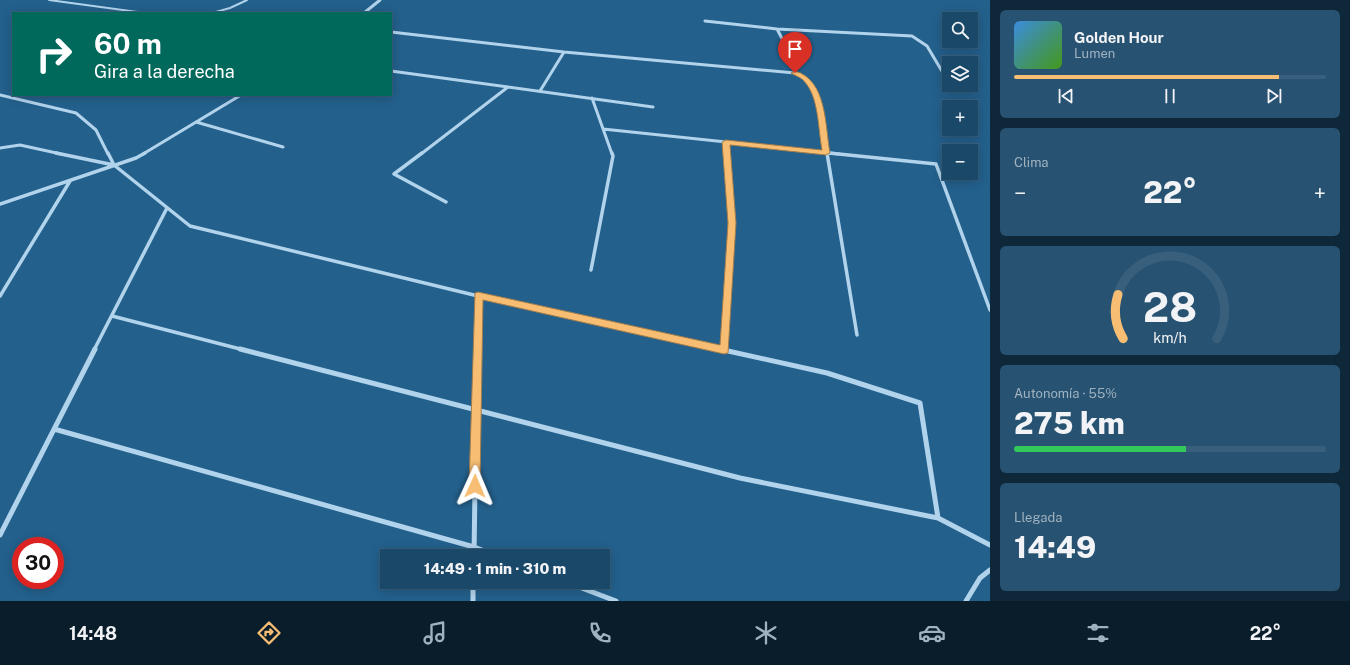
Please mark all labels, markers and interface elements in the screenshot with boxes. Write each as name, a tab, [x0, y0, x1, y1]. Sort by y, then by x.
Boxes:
map controls	[942, 12, 978, 180]
button: search	[942, 12, 978, 48]
text: 60 m	[94, 27, 162, 60]
icon: right	[28, 28, 80, 80]
text: Golden Hour	[1074, 29, 1164, 46]
pin	[778, 32, 812, 73]
icon: arrive	[784, 38, 806, 60]
text: Lumen	[1074, 46, 1115, 61]
button: layers	[942, 56, 978, 92]
text: Gira a la derecha	[94, 61, 235, 82]
icon: previous	[1055, 85, 1077, 107]
icon: pause	[1159, 85, 1181, 107]
icon: next	[1263, 85, 1285, 107]
button: +	[942, 100, 978, 136]
button: −	[942, 144, 978, 180]
text: Clima	[1014, 155, 1049, 170]
text: 22°	[1143, 174, 1197, 210]
text: −	[1014, 180, 1026, 206]
text: +	[1314, 180, 1326, 206]
text: 28	[1143, 281, 1197, 330]
text: km/h	[1153, 328, 1187, 345]
text: Autonomía · 55%	[1014, 386, 1117, 401]
text: 275 km	[1014, 405, 1125, 441]
position arrow	[454, 465, 496, 507]
text: Llegada	[1014, 510, 1062, 525]
text: 14:49	[1014, 529, 1096, 565]
speed limit sign: 30	[12, 537, 64, 589]
text: 14:49 · 1 min · 310 m	[424, 560, 566, 577]
icon: directions	[255, 619, 283, 647]
icon: music	[421, 619, 449, 647]
icon: phone	[586, 619, 614, 647]
icon: climate	[752, 619, 780, 647]
icon: car	[918, 619, 946, 647]
icon: filters	[1084, 619, 1112, 647]
text: 14:48	[69, 623, 117, 644]
text: 22°	[1250, 623, 1281, 644]

